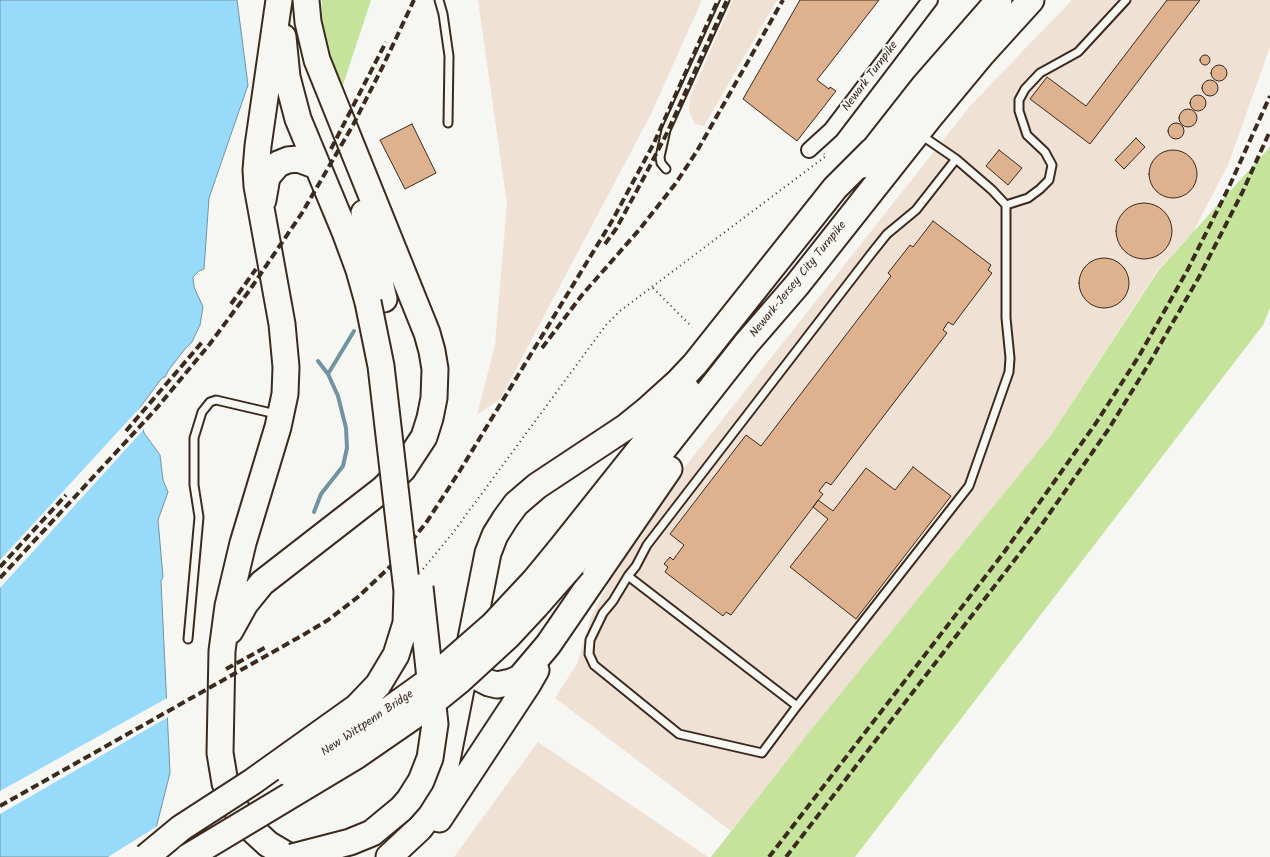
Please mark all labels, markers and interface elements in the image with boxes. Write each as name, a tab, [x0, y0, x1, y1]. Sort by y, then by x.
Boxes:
street label: Newark Turnpike	[840, 39, 902, 115]
street label: Newark-Jersey City Turnpike	[748, 219, 850, 341]
street label: New Wittpenn Bridge	[319, 688, 417, 760]

